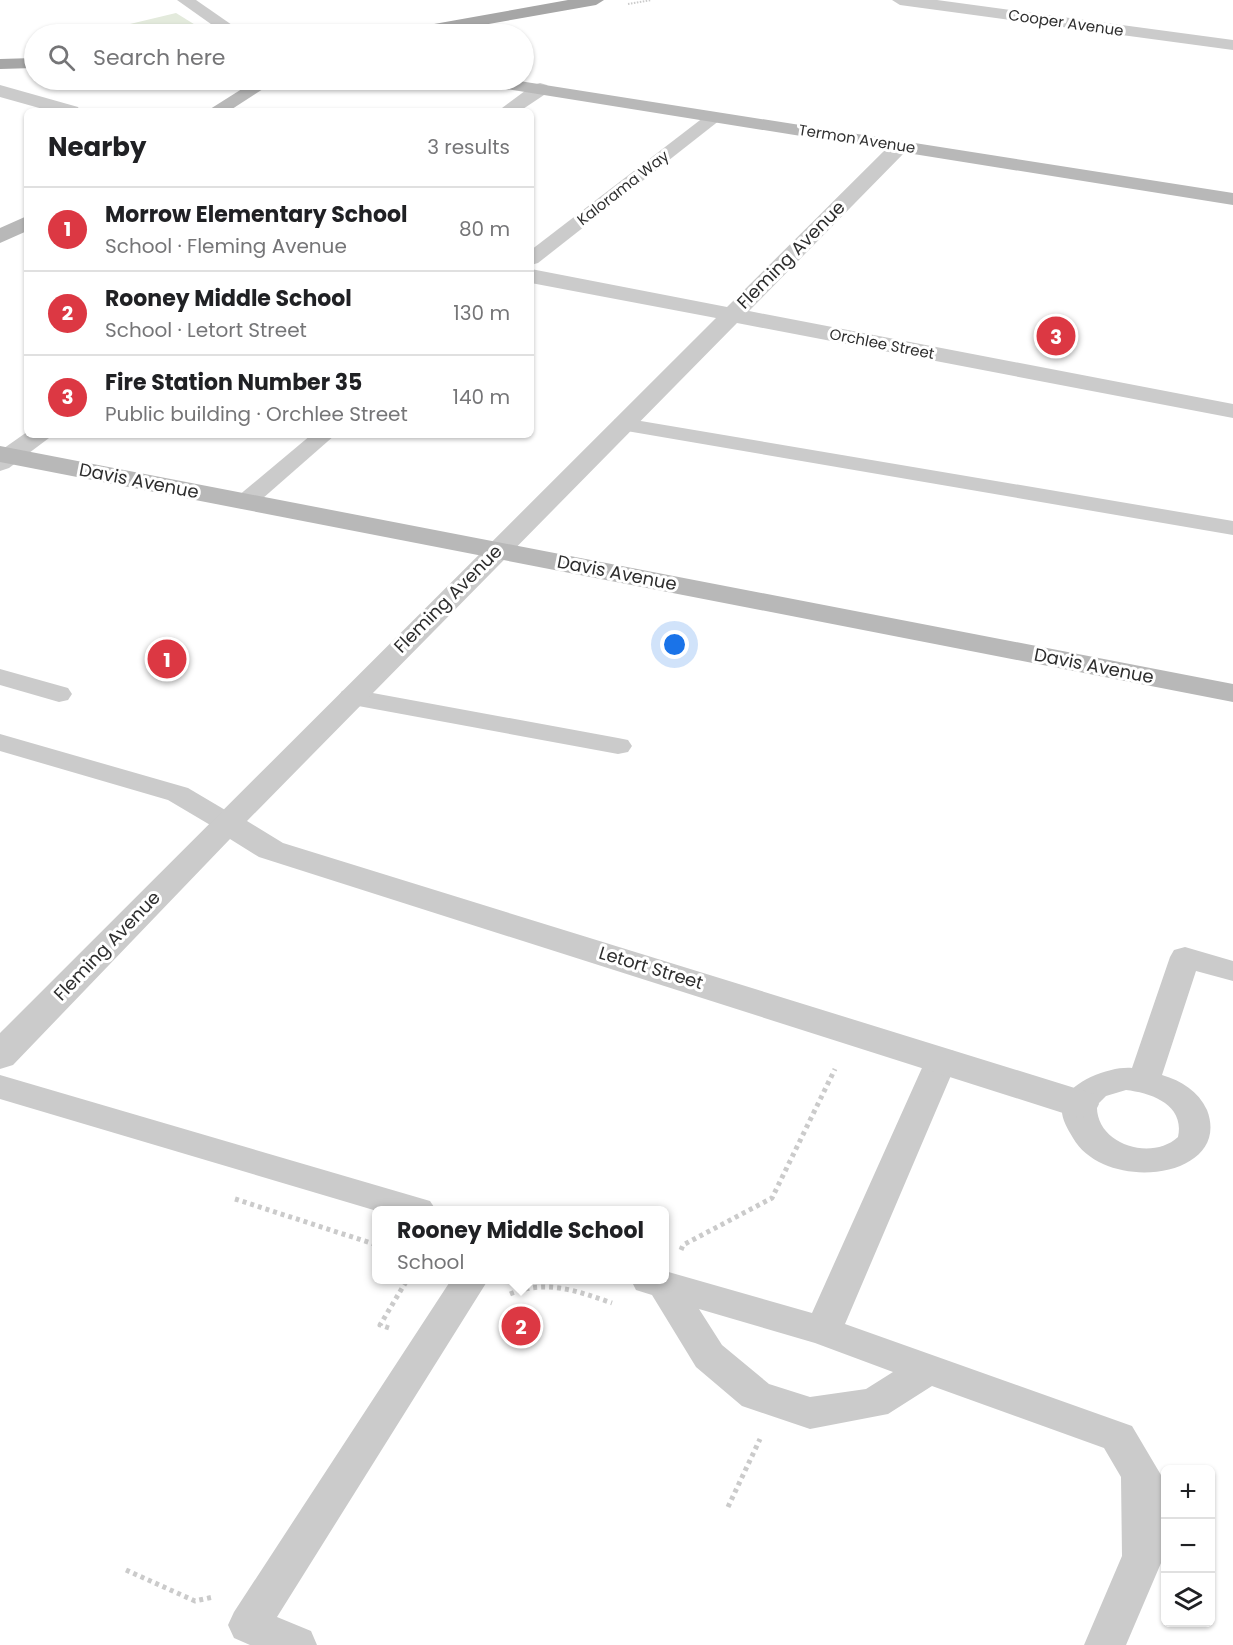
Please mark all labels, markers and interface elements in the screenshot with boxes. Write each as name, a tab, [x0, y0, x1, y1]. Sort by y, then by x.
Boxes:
street label: Cooper Avenue	[1007, 4, 1125, 41]
search box	[24, 24, 534, 90]
icon: search	[45, 41, 78, 74]
text: Search here	[93, 42, 226, 73]
street label: Termon Avenue	[797, 119, 917, 158]
text: Nearby	[48, 129, 146, 165]
text: 3 results	[427, 133, 510, 161]
street label: Kalorama Way	[572, 145, 673, 230]
street label: Fleming Avenue	[731, 195, 850, 314]
text: Morrow Elementary School	[105, 199, 407, 230]
text: 1	[64, 215, 71, 243]
text: 80 m	[459, 215, 510, 243]
text: School · Fleming Avenue	[105, 232, 347, 260]
text: Rooney Middle School	[105, 283, 352, 314]
text: 2	[62, 299, 73, 327]
text: 130 m	[453, 299, 510, 327]
pin: 3	[1036, 314, 1076, 358]
text: School · Letort Street	[105, 316, 307, 344]
street label: Orchlee Street	[828, 323, 936, 364]
text: Fire Station Number 35	[105, 367, 362, 398]
text: 3	[61, 383, 74, 411]
text: 140 m	[453, 383, 510, 411]
text: Public building · Orchlee Street	[105, 400, 408, 428]
street label: Davis Avenue	[77, 457, 201, 504]
street label: Fleming Avenue	[388, 539, 507, 658]
street label: Davis Avenue	[555, 549, 679, 596]
your location	[660, 630, 689, 659]
pin: 1	[148, 636, 186, 682]
street label: Davis Avenue	[1032, 642, 1156, 689]
street label: Fleming Avenue	[48, 885, 166, 1006]
street label: Letort Street	[596, 940, 706, 995]
popup	[372, 1206, 669, 1284]
text: Rooney Middle School	[397, 1215, 644, 1246]
text: School	[397, 1248, 464, 1276]
pin: 2	[502, 1304, 540, 1348]
map controls	[1161, 1465, 1215, 1627]
button: +	[1161, 1465, 1215, 1519]
button: −	[1161, 1519, 1215, 1573]
button: layers	[1161, 1573, 1215, 1627]

